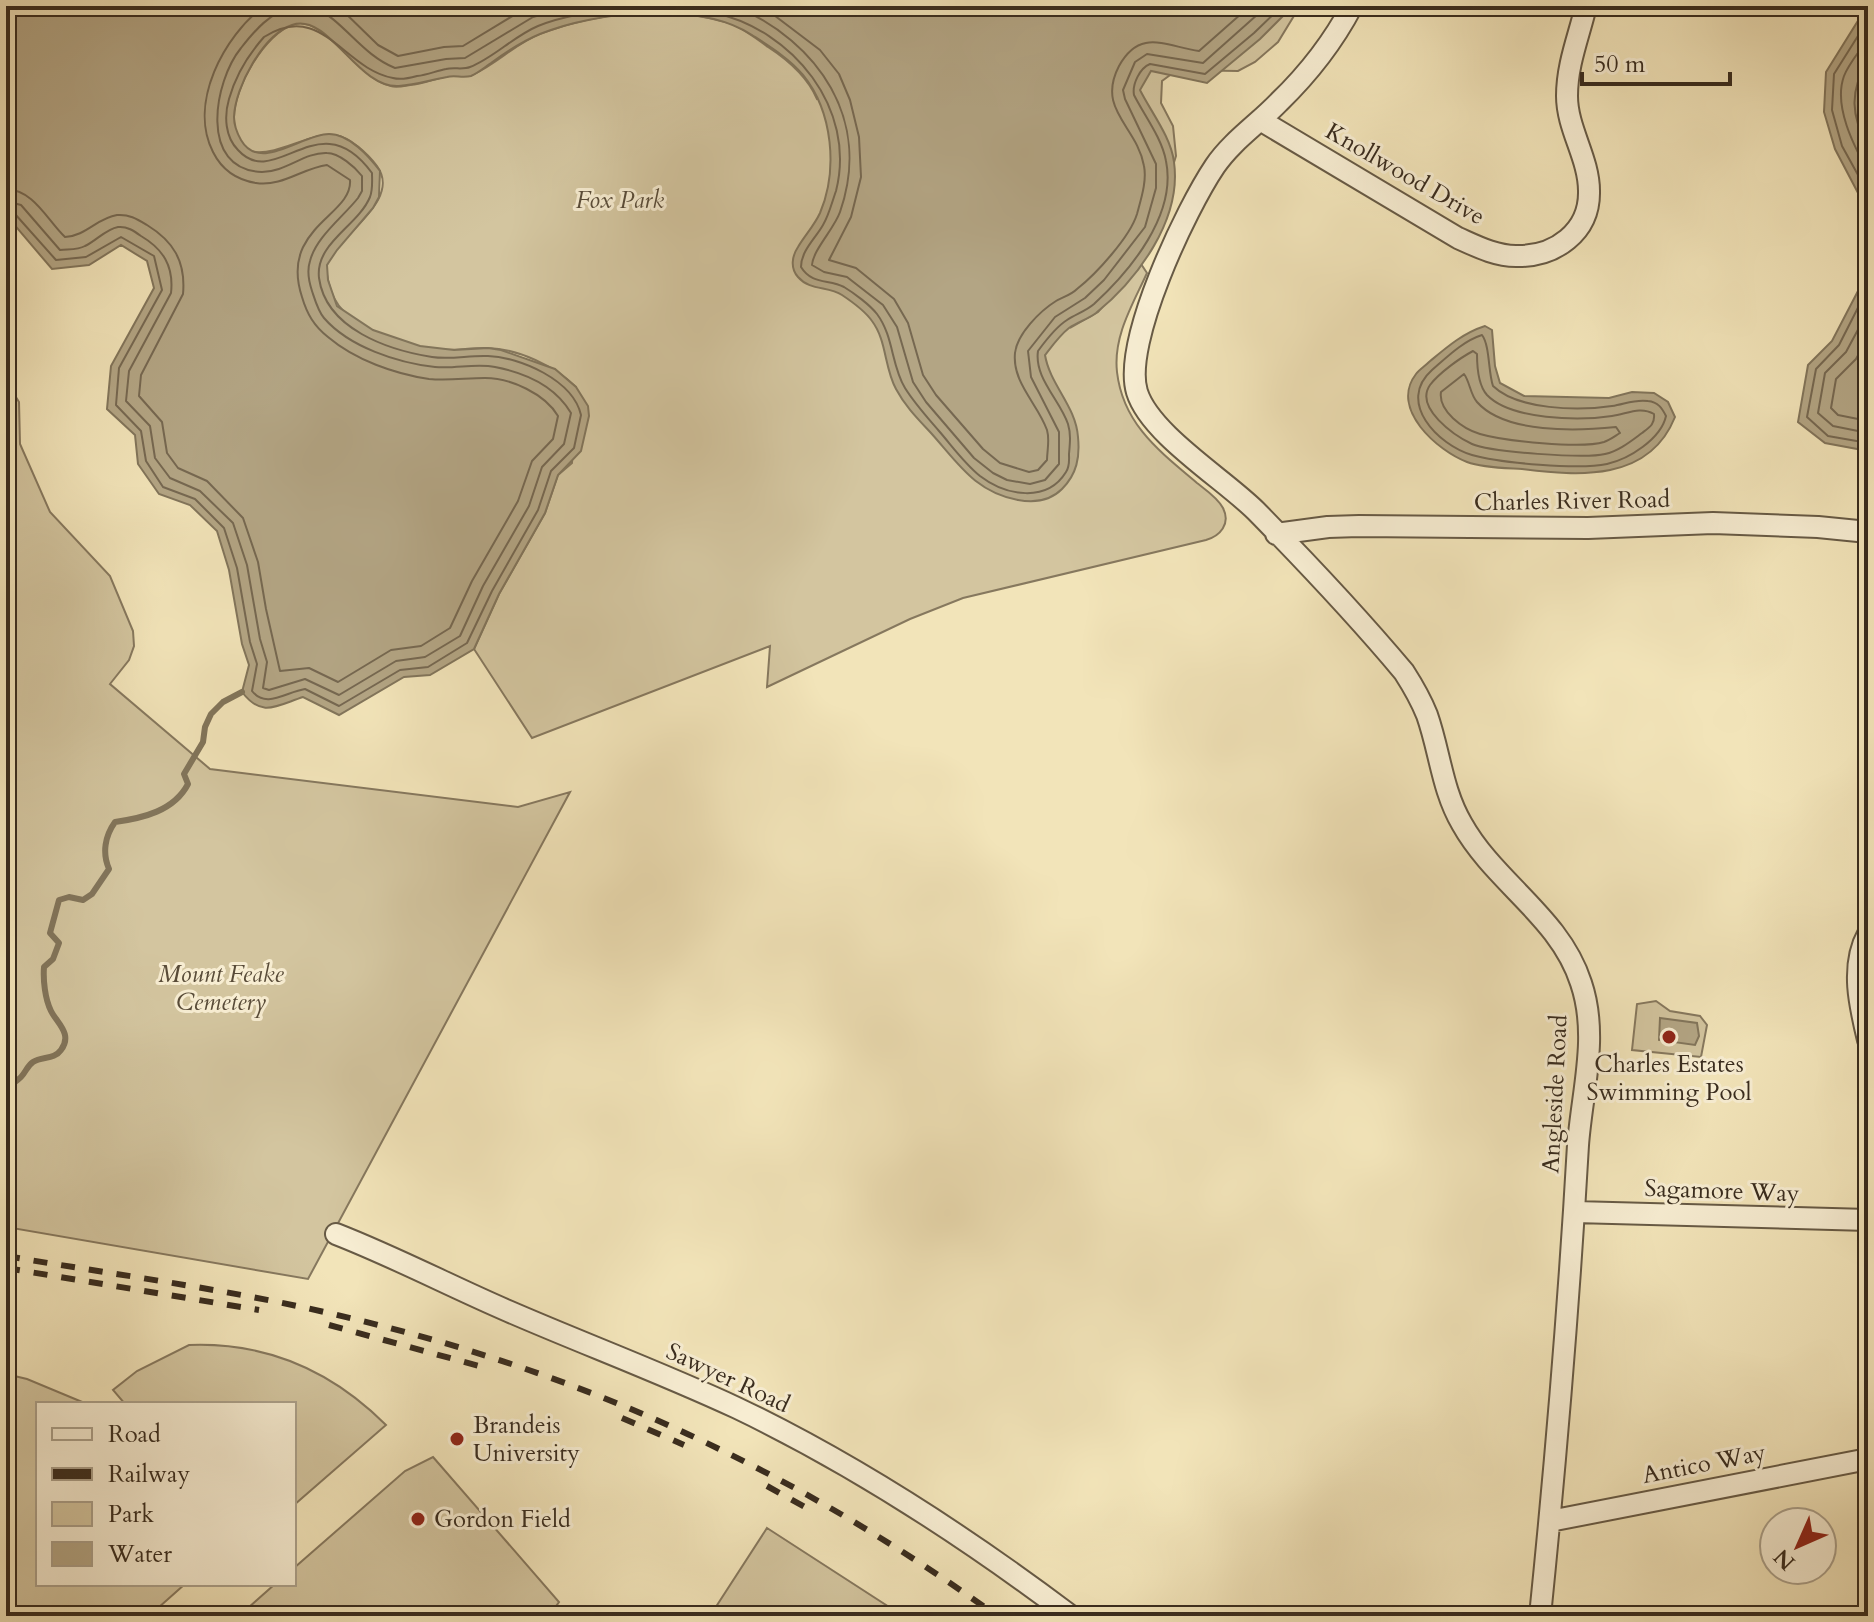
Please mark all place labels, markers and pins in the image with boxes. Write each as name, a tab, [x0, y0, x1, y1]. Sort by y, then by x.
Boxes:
marker: Charles Estates Swimming Pool	[1660, 1028, 1678, 1046]
place label: Charles Estates Swimming Pool	[1586, 1048, 1752, 1109]
place label: Brandeis University	[473, 1409, 580, 1470]
marker: Brandeis University	[448, 1430, 466, 1448]
place label: Gordon Field	[434, 1503, 571, 1536]
marker: Gordon Field	[409, 1510, 427, 1528]

